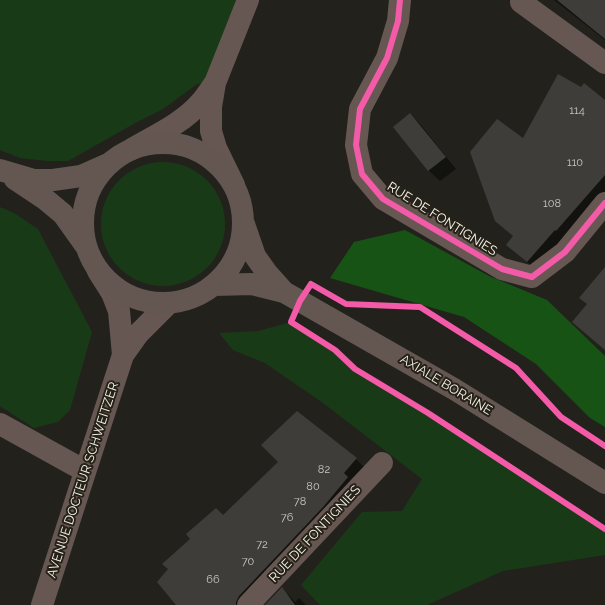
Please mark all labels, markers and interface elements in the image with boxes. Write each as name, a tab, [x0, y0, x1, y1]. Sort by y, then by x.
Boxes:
house number: 114	[569, 104, 585, 118]
house number: 110	[567, 156, 583, 170]
street label: RUE DE FONTIGNIES	[384, 179, 500, 259]
house number: 108	[543, 197, 561, 211]
street label: AXIALE BORAINE	[397, 351, 495, 419]
street label: AVENUE DOCTEUR SCHWEITZER	[44, 380, 122, 580]
house number: 82	[318, 463, 330, 477]
house number: 80	[306, 480, 320, 494]
street label: RUE DE FONTIGNIES	[266, 482, 364, 586]
house number: 78	[294, 495, 306, 509]
house number: 76	[281, 511, 293, 525]
house number: 72	[256, 538, 268, 552]
house number: 70	[242, 555, 254, 569]
house number: 66	[206, 573, 220, 587]

